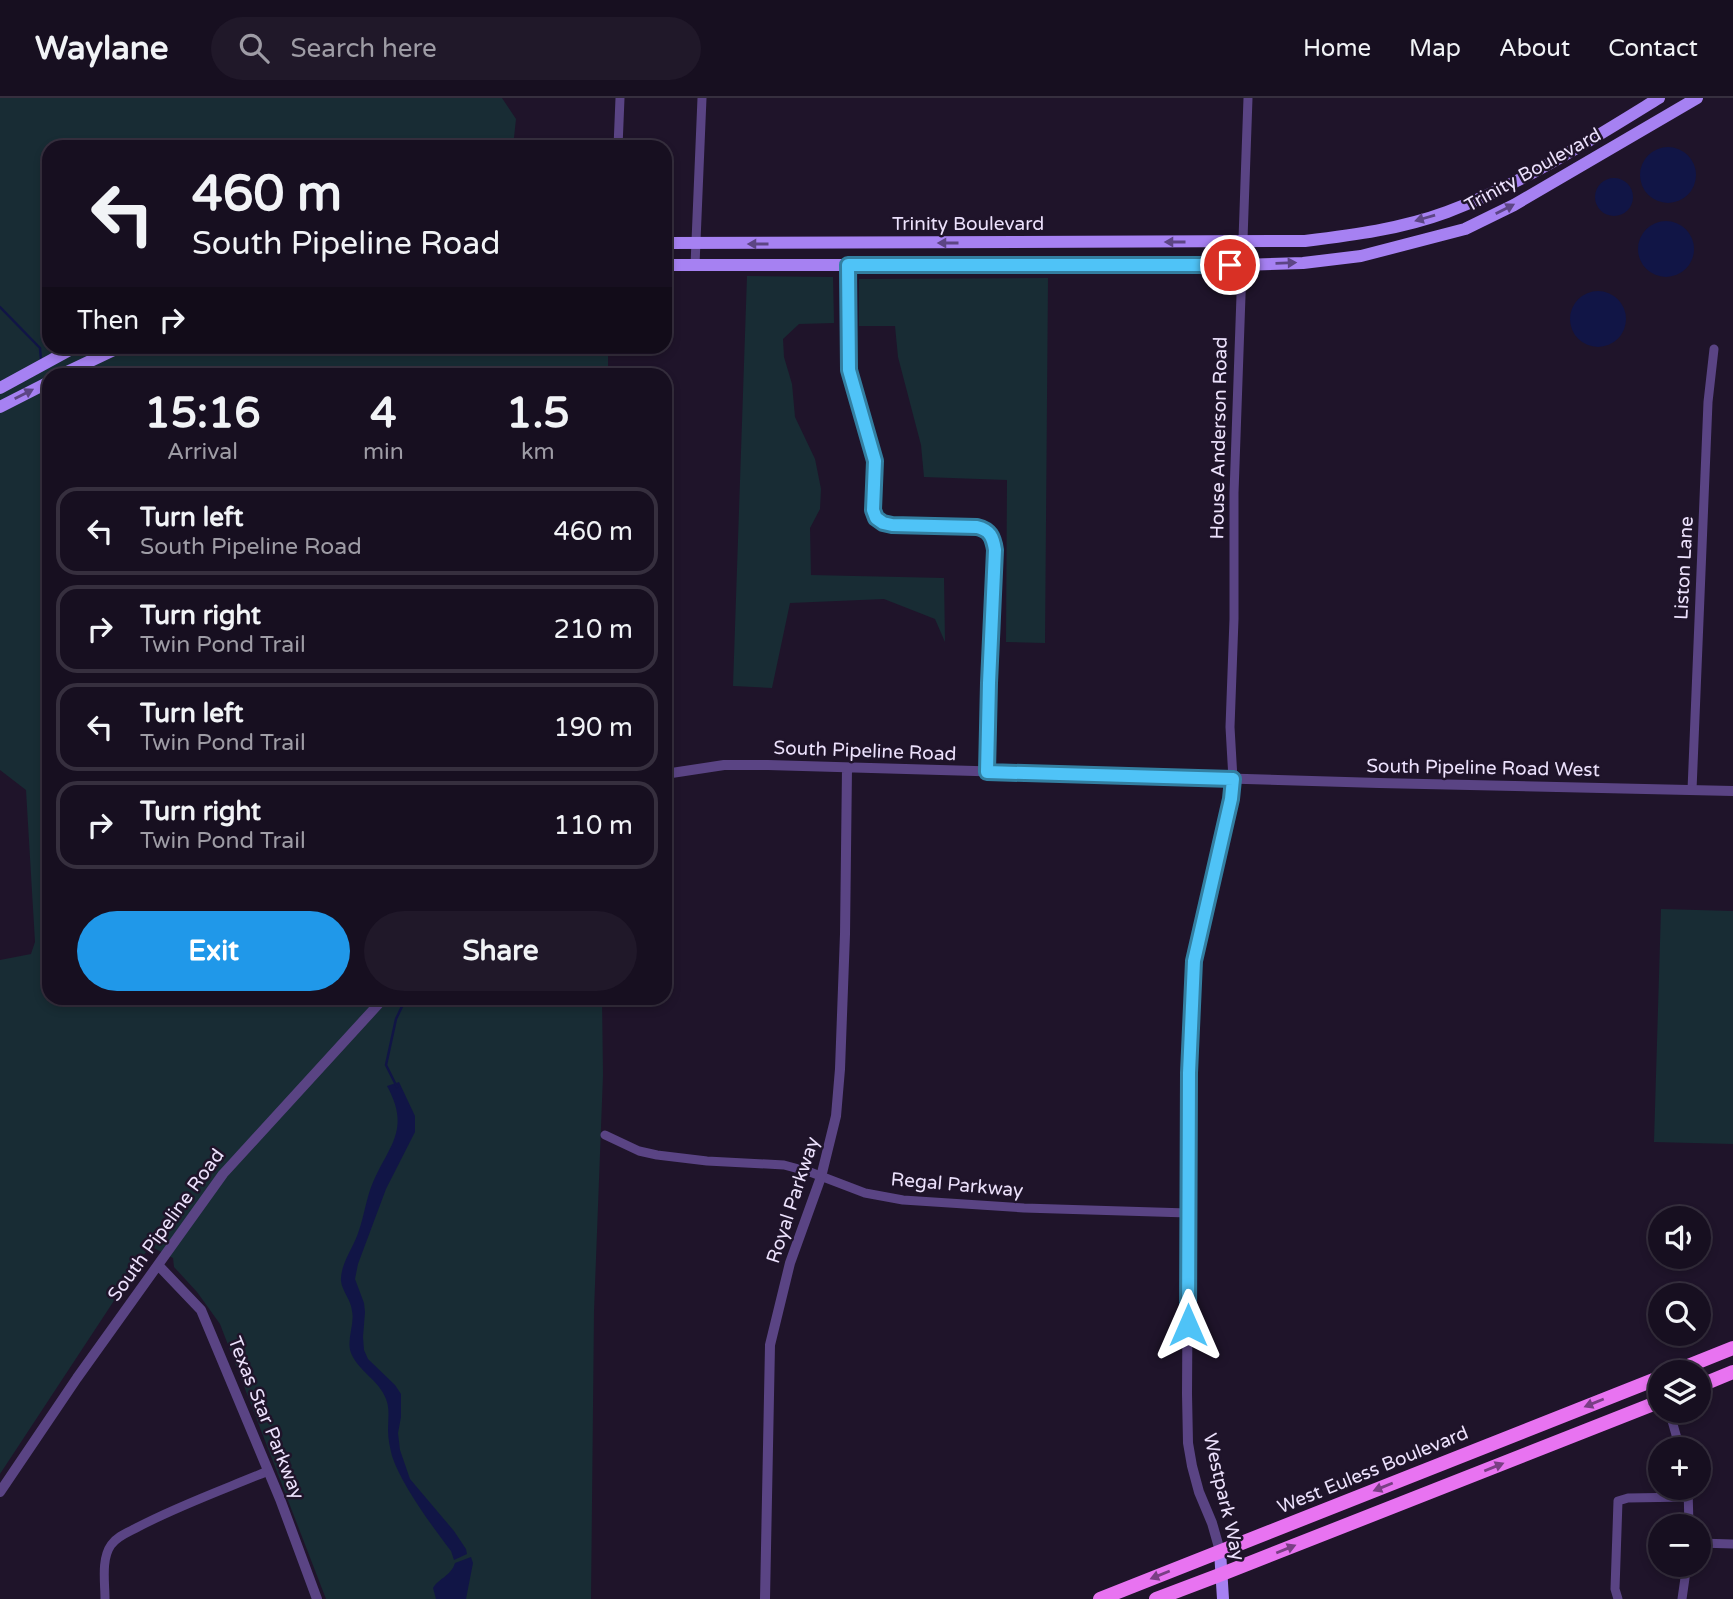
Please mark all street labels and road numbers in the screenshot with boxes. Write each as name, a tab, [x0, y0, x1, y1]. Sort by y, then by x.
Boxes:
street label: Trinity Boulevard	[1461, 123, 1605, 217]
street label: Trinity Boulevard	[892, 213, 1044, 235]
street label: House Anderson Road	[1206, 337, 1232, 539]
street label: Liston Lane	[1670, 516, 1698, 620]
street label: South Pipeline Road	[773, 737, 957, 765]
street label: South Pipeline Road West	[1366, 755, 1600, 781]
street label: Royal Parkway	[762, 1134, 824, 1266]
street label: South Pipeline Road	[103, 1144, 229, 1306]
street label: Regal Parkway	[890, 1168, 1024, 1202]
street label: Texas Star Parkway	[223, 1333, 309, 1503]
street label: West Euless Boulevard	[1274, 1422, 1472, 1518]
street label: Westpark Way	[1199, 1431, 1249, 1563]

